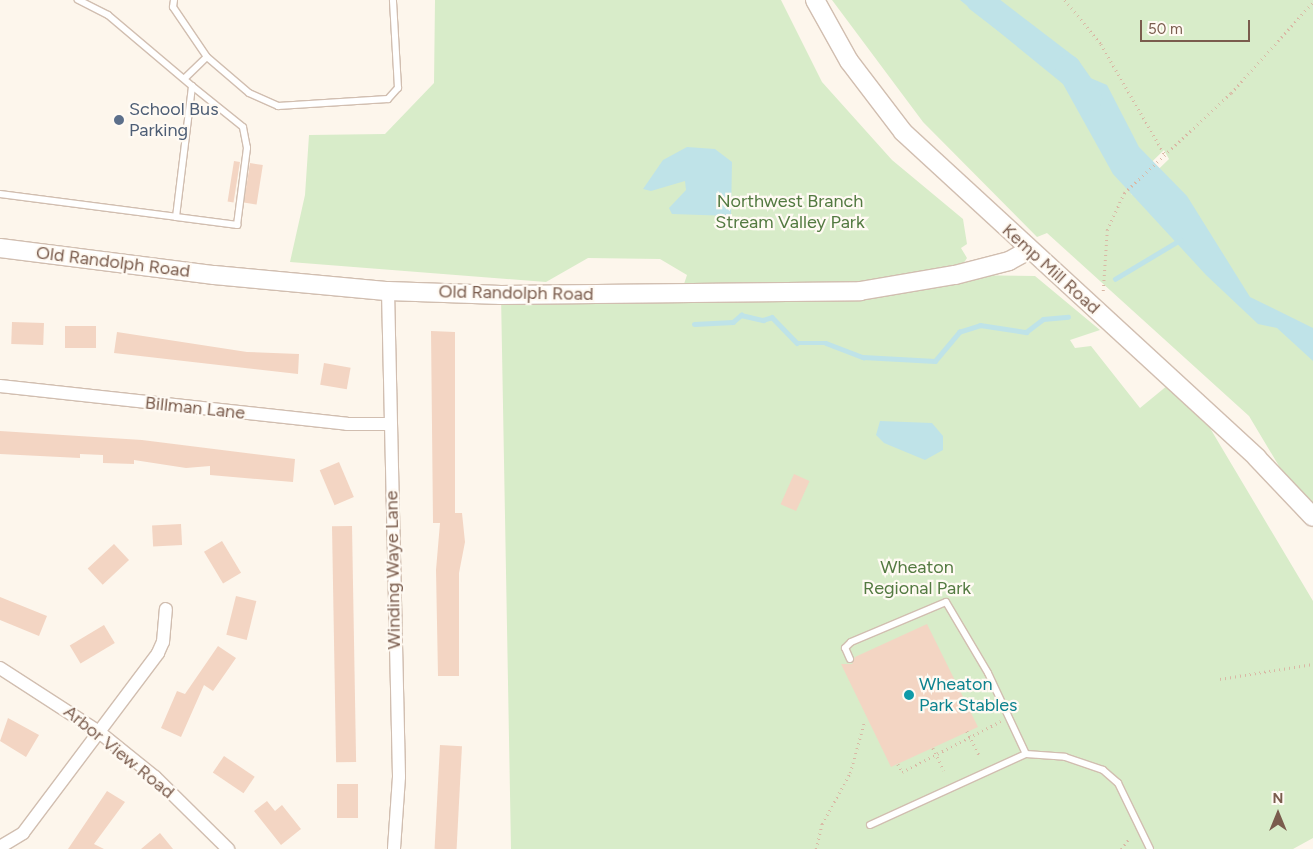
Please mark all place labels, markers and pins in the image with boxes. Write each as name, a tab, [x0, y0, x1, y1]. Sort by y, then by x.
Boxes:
place label: School Bus Parking	[129, 99, 219, 142]
marker: School Bus Parking	[113, 114, 125, 126]
place label: Wheaton Park Stables	[919, 674, 1017, 716]
marker: Wheaton Park Stables	[903, 689, 915, 701]

